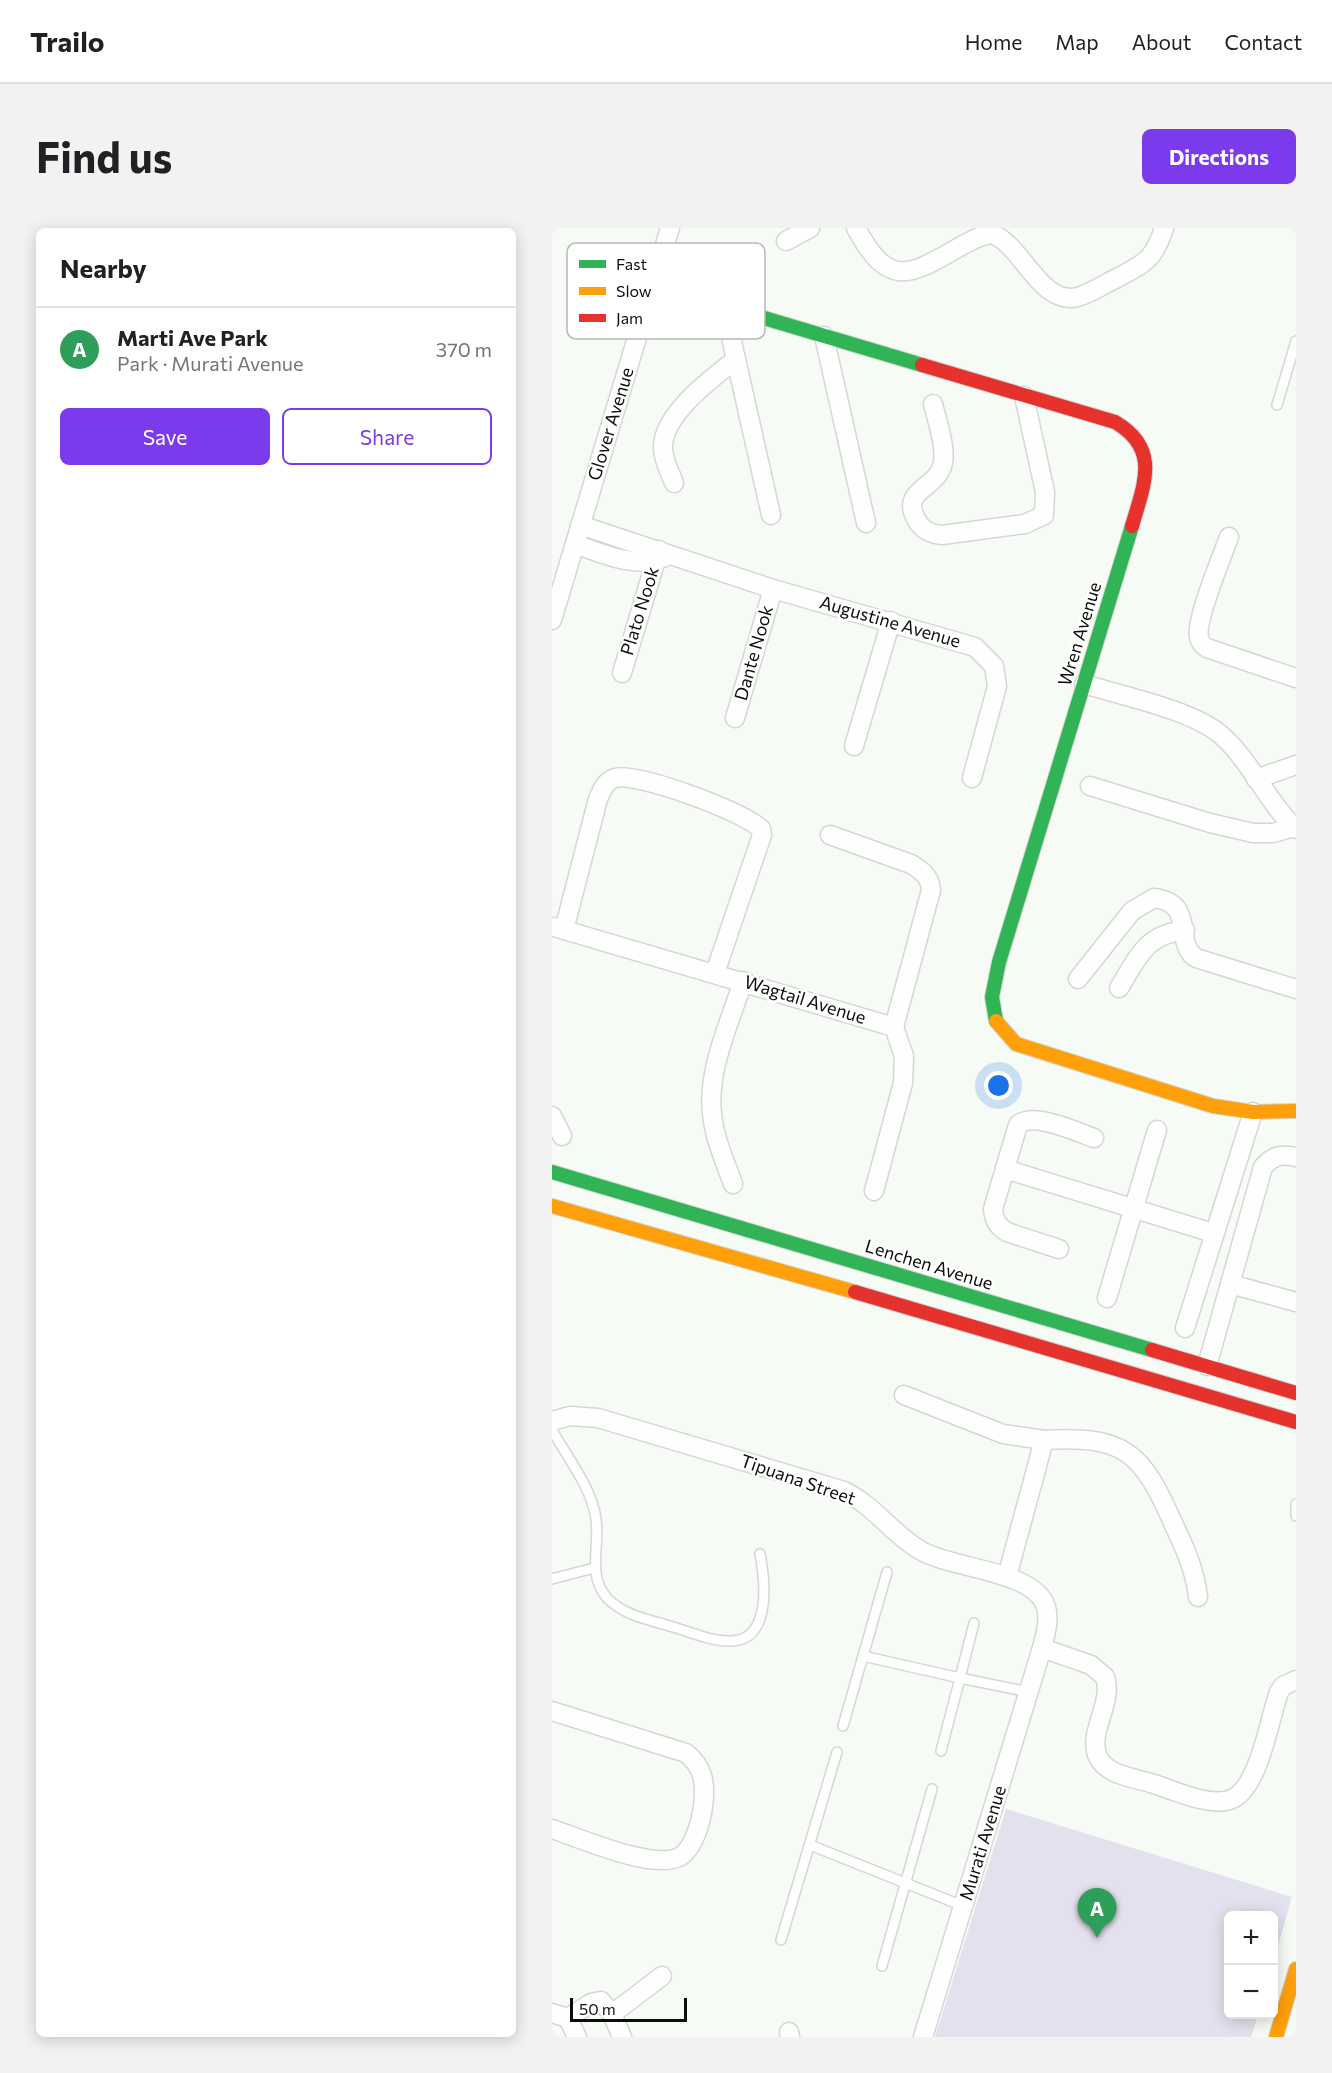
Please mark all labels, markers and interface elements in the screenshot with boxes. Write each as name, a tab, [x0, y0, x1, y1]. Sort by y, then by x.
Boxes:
text: Trailo	[30, 24, 105, 58]
text: Home	[965, 29, 1022, 54]
text: Map	[1055, 29, 1099, 54]
text: About	[1132, 29, 1191, 54]
text: Contact	[1224, 29, 1302, 54]
button: Directions	[1142, 129, 1296, 184]
text: Find us	[36, 130, 172, 182]
legend	[567, 243, 765, 339]
text: Nearby	[60, 252, 147, 283]
text: Fast	[616, 254, 647, 273]
text: Slow	[616, 281, 652, 300]
text: Jam	[616, 308, 643, 327]
text: Marti Ave Park	[117, 324, 268, 351]
text: A	[72, 337, 87, 361]
text: 370 m	[436, 337, 492, 361]
text: Park · Murati Avenue	[117, 351, 304, 375]
street label: Glover Avenue	[582, 364, 638, 483]
button: Save	[60, 408, 270, 465]
button: Share	[282, 408, 492, 465]
street label: Plato Nook	[615, 563, 663, 658]
street label: Wren Avenue	[1053, 579, 1105, 688]
street label: Augustine Avenue	[817, 590, 963, 652]
street label: Dante Nook	[729, 602, 777, 703]
street label: Wagtail Avenue	[742, 970, 869, 1028]
your location	[984, 1071, 1013, 1100]
street label: Lenchen Avenue	[863, 1234, 996, 1294]
street label: Tipuana Street	[738, 1449, 859, 1509]
street label: Murati Avenue	[954, 1783, 1010, 1903]
pin: A	[1078, 1888, 1116, 1938]
map controls	[1224, 1911, 1278, 2019]
button: +	[1224, 1911, 1278, 1965]
button: −	[1224, 1965, 1278, 2019]
scale bar	[570, 1995, 687, 2022]
text: 50 m	[579, 1999, 616, 2018]

